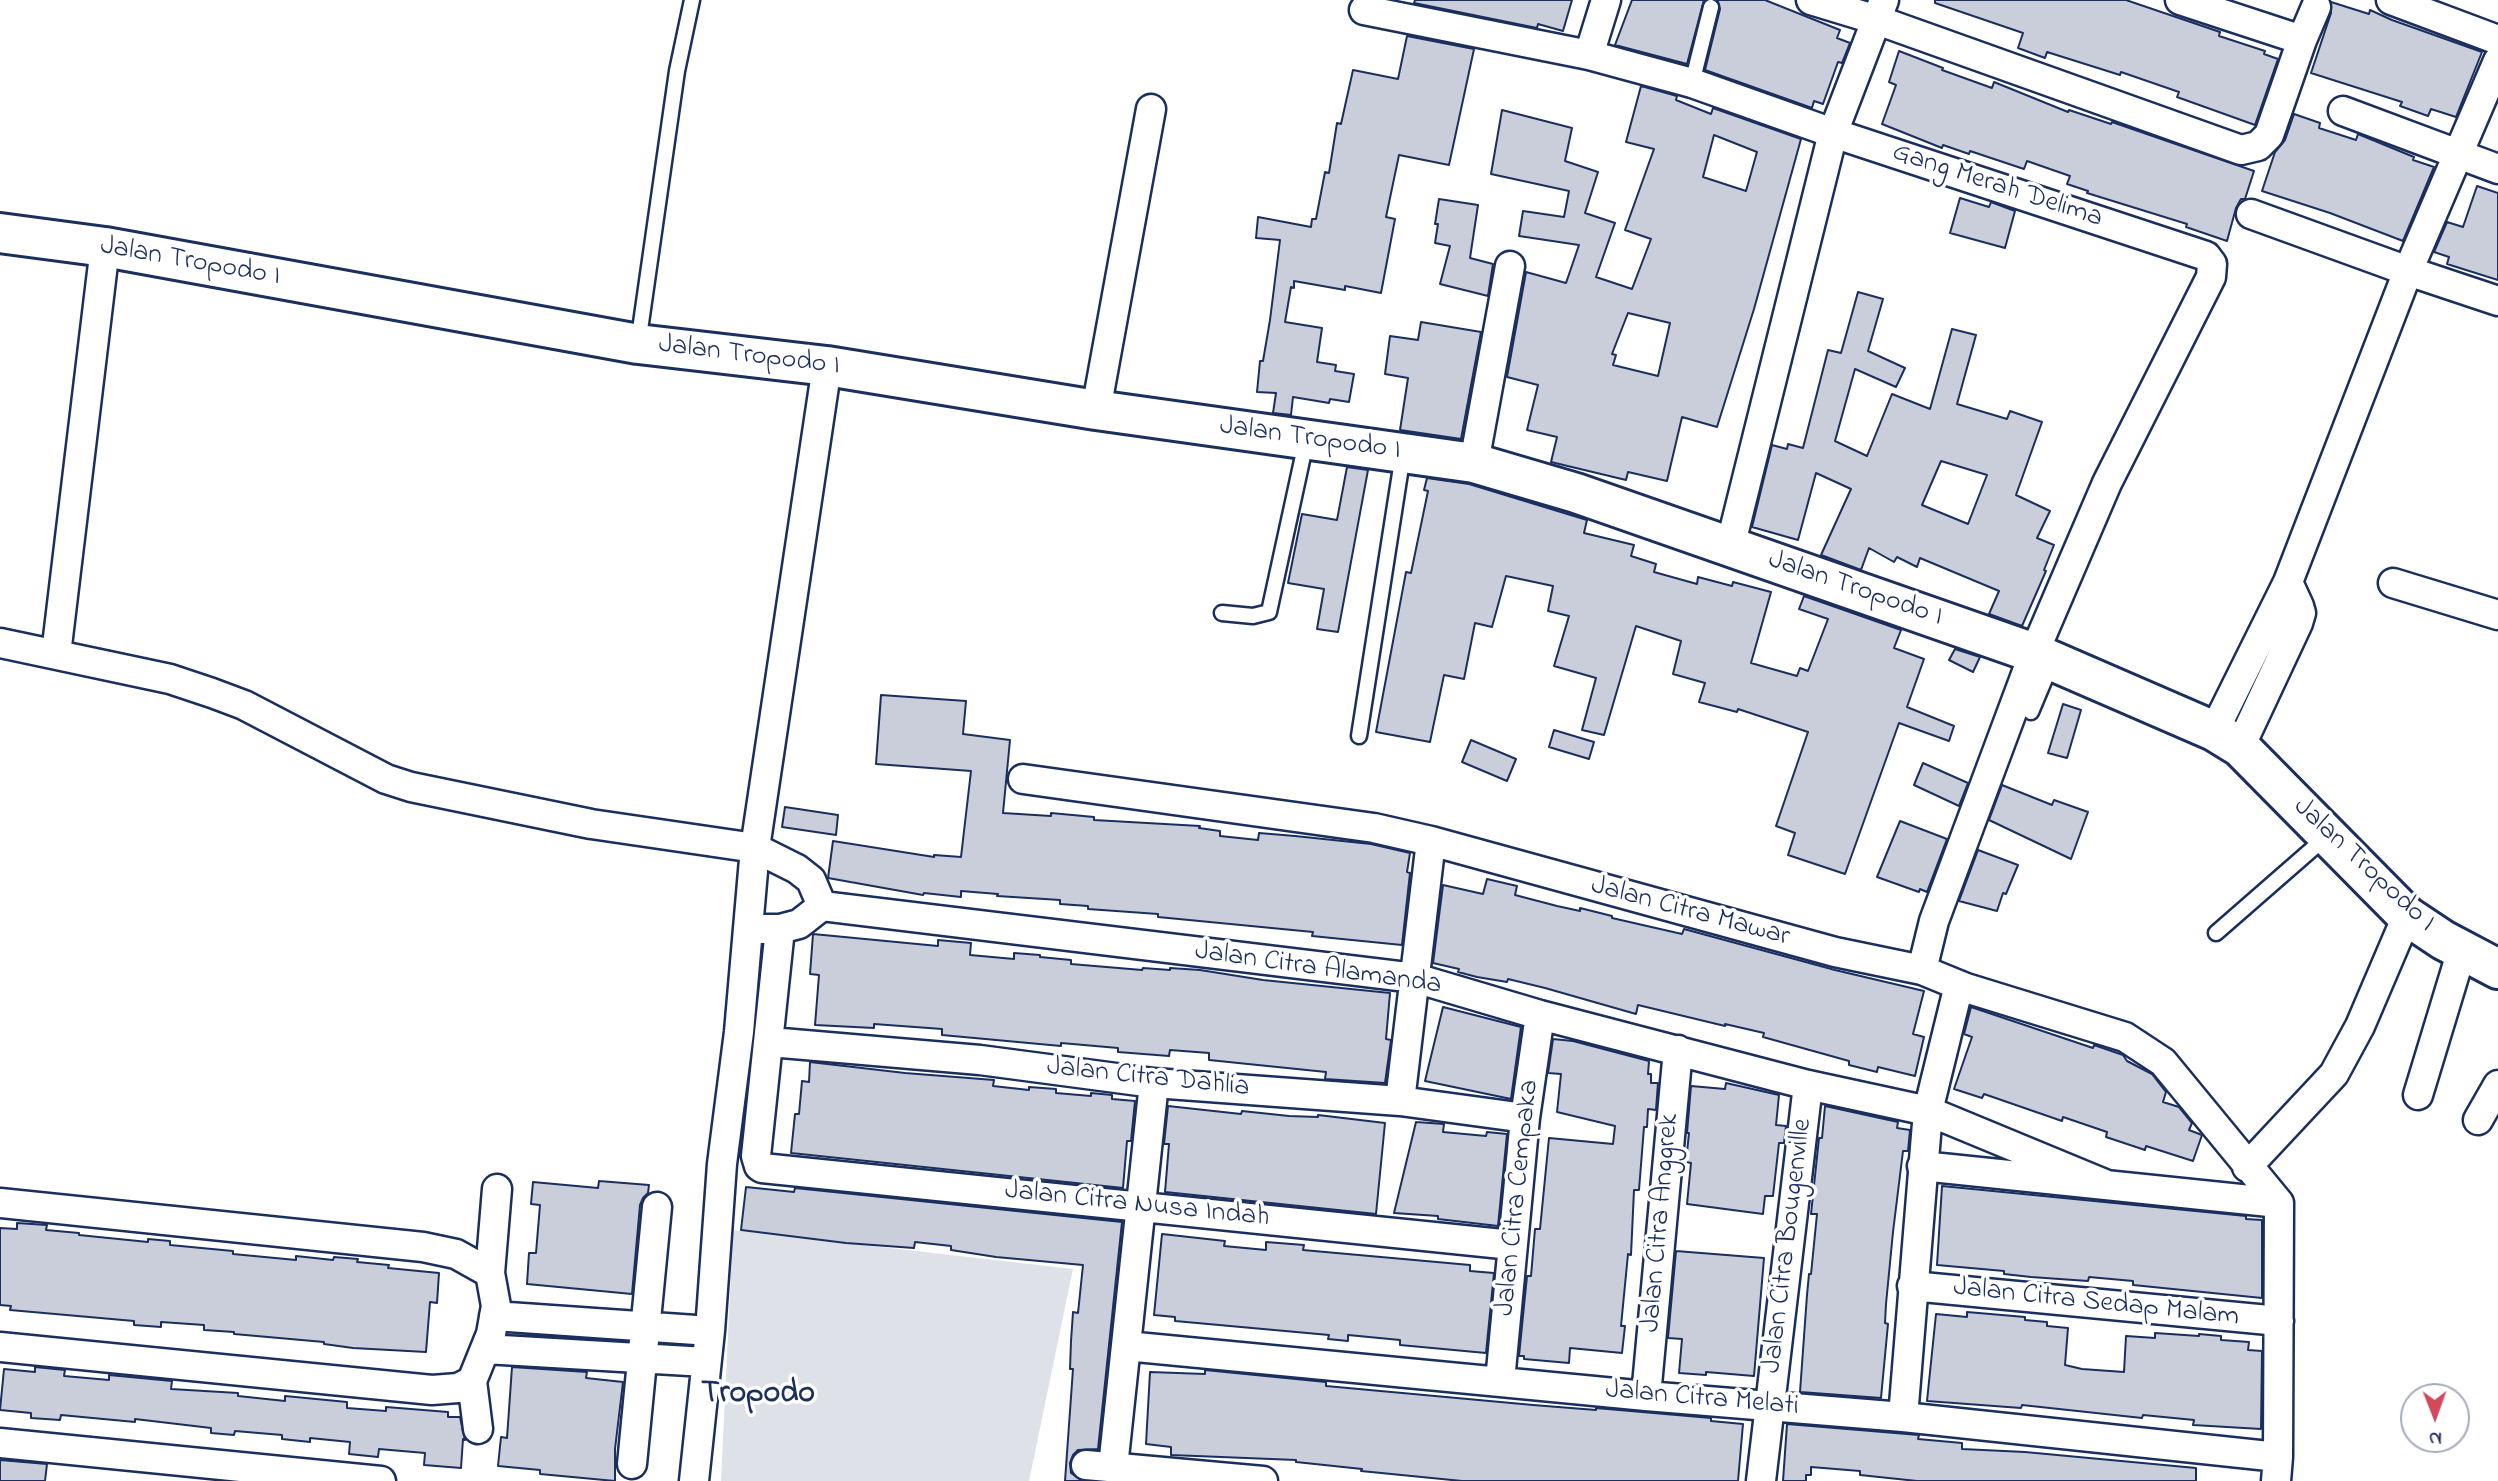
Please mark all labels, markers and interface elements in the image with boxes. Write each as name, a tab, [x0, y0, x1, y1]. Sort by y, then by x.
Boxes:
street label: Gang Merah Delima	[1887, 137, 2107, 237]
street label: Jalan Tropodo I	[97, 231, 283, 295]
street label: Jalan Tropodo I	[656, 329, 842, 385]
street label: Jalan Tropodo I	[1217, 411, 1403, 469]
street label: Jalan Tropodo I	[1763, 544, 1947, 636]
street label: Jalan Tropodo I	[2285, 792, 2441, 940]
street label: Jalan Citra Mawar	[1587, 870, 1793, 956]
street label: Jalan Citra Alamanda	[1193, 936, 1443, 1004]
street label: Jalan Citra Dahlia	[1045, 1052, 1251, 1106]
street label: Jalan Citra Cempaka	[1490, 1078, 1548, 1318]
street label: Jalan Citra Anggrek	[1636, 1112, 1688, 1334]
street label: Jalan Citra Bougenville	[1757, 1117, 1821, 1375]
street label: Jalan Citra Nusa Indah	[1003, 1175, 1271, 1237]
street label: Jalan Citra Sedap Malam	[1951, 1272, 2241, 1336]
street label: Jalan Citra Melati	[1604, 1375, 1800, 1425]
district label: Tropodo	[701, 1377, 815, 1415]
north arrow	[2400, 1383, 2470, 1453]
text: N	[2429, 1424, 2442, 1451]

